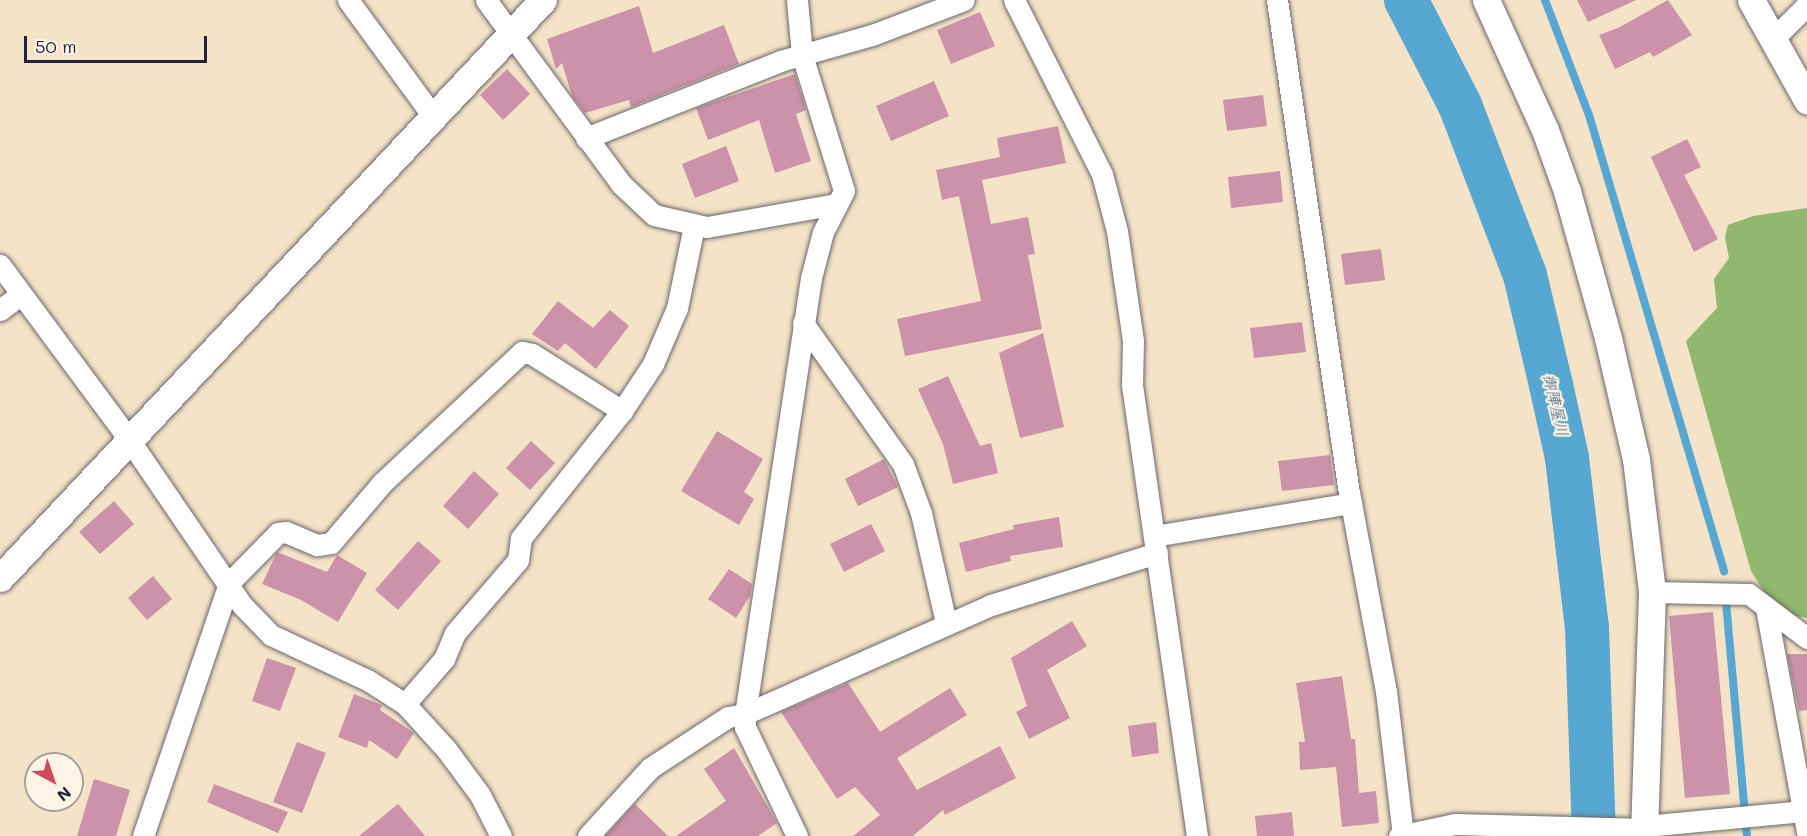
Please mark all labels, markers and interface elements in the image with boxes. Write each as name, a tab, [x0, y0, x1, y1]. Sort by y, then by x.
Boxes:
scale bar	[27, 24, 210, 62]
text: 50 m	[35, 34, 77, 58]
water label: 御陣屋川	[1539, 372, 1573, 438]
north arrow	[24, 752, 84, 812]
text: N	[53, 783, 76, 807]

